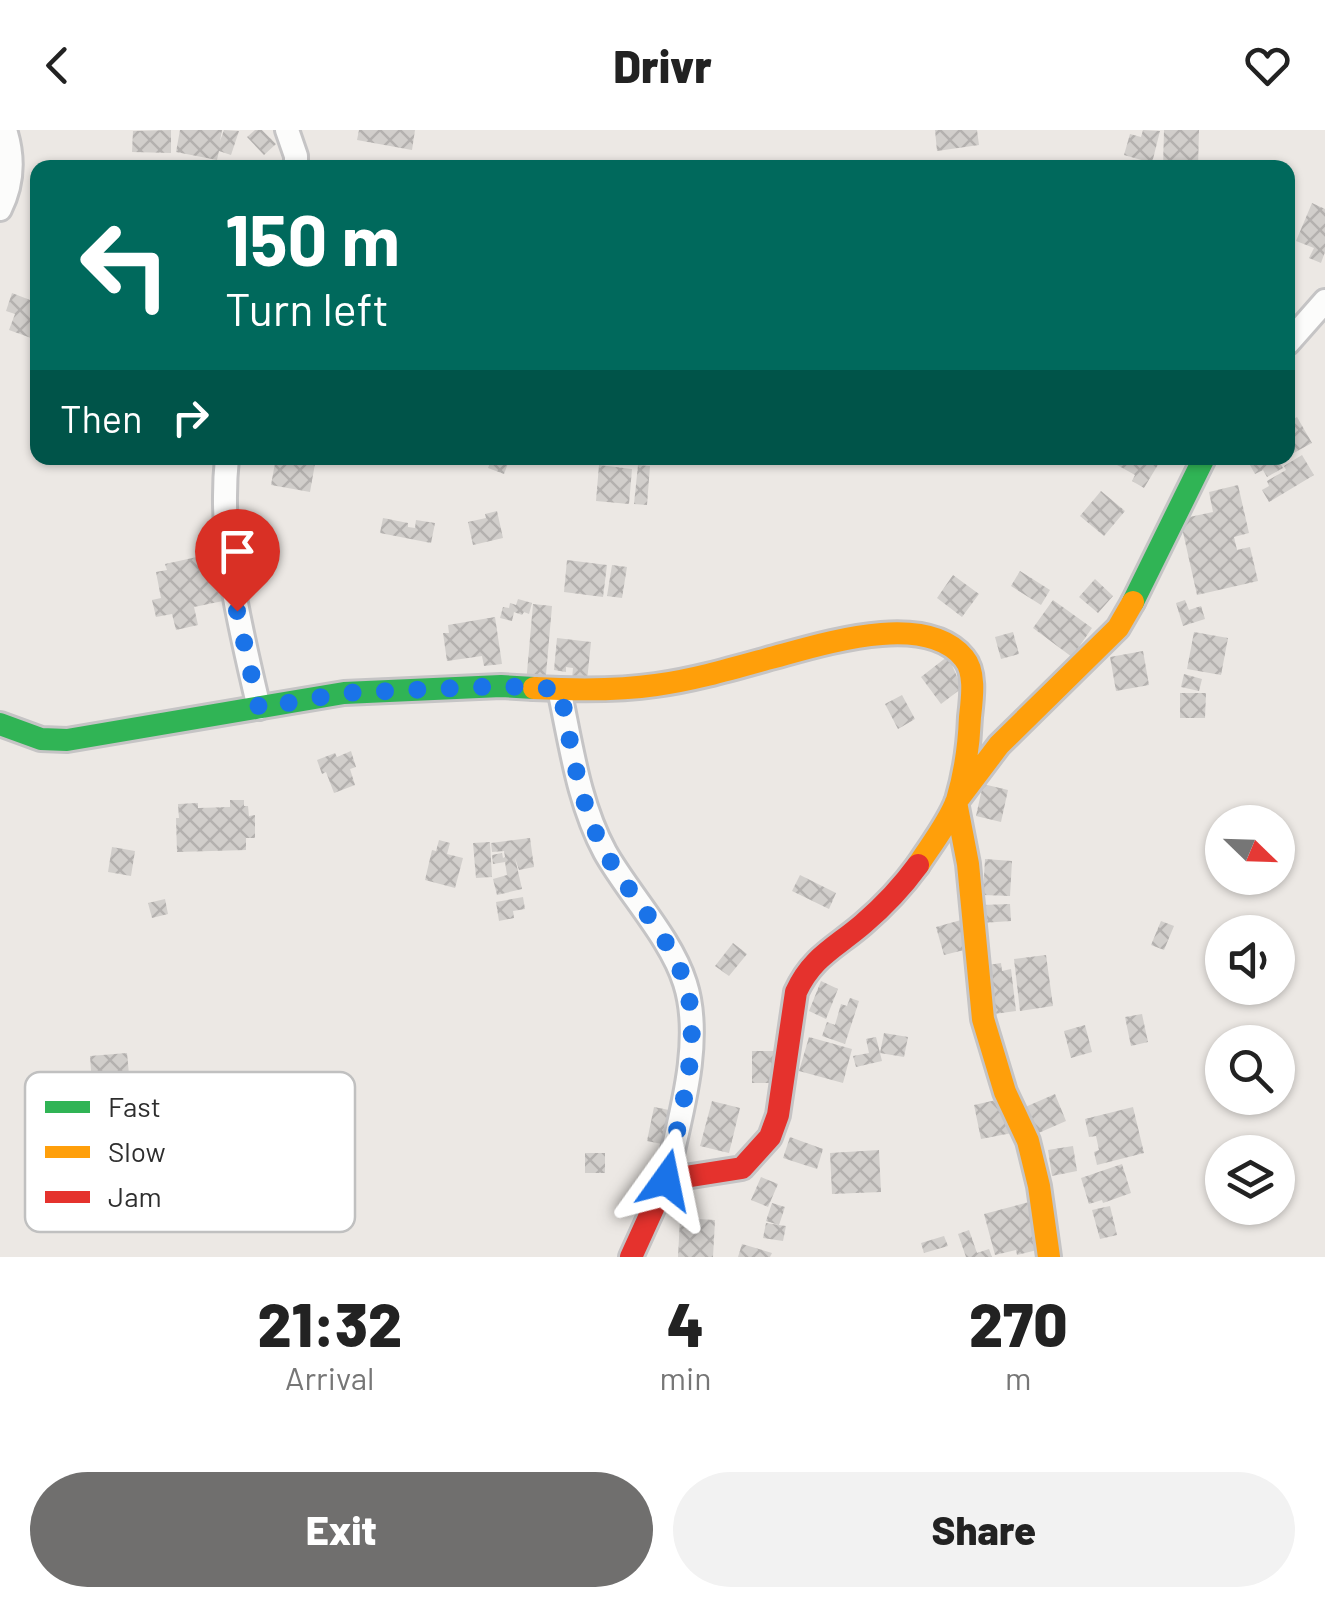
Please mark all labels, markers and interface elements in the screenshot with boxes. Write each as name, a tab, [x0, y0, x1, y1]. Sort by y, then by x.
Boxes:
icon: back	[30, 38, 85, 93]
text: Drivr	[613, 38, 712, 92]
icon: heart	[1240, 38, 1295, 93]
text: 150 m	[225, 196, 400, 280]
icon: left	[60, 200, 190, 330]
text: Turn left	[225, 281, 389, 335]
icon: right	[163, 390, 218, 445]
text: Then	[60, 395, 143, 441]
pin	[195, 509, 280, 612]
icon: arrive	[210, 524, 265, 579]
north arrow	[1205, 805, 1295, 895]
map controls	[1205, 805, 1295, 1225]
button: sound	[1205, 915, 1295, 1005]
button: search	[1205, 1025, 1295, 1115]
legend	[25, 1072, 355, 1232]
text: Fast	[108, 1089, 161, 1123]
position arrow	[614, 1128, 718, 1232]
text: Slow	[108, 1134, 166, 1168]
button: layers	[1205, 1135, 1295, 1225]
text: Jam	[108, 1179, 162, 1213]
text: 21:32	[257, 1287, 402, 1359]
text: 4	[667, 1287, 704, 1359]
text: 270	[969, 1287, 1067, 1359]
text: Arrival	[285, 1358, 374, 1396]
text: min	[660, 1358, 711, 1396]
text: m	[1005, 1358, 1031, 1396]
button: Exit	[30, 1472, 653, 1587]
button: Share	[673, 1472, 1295, 1587]

